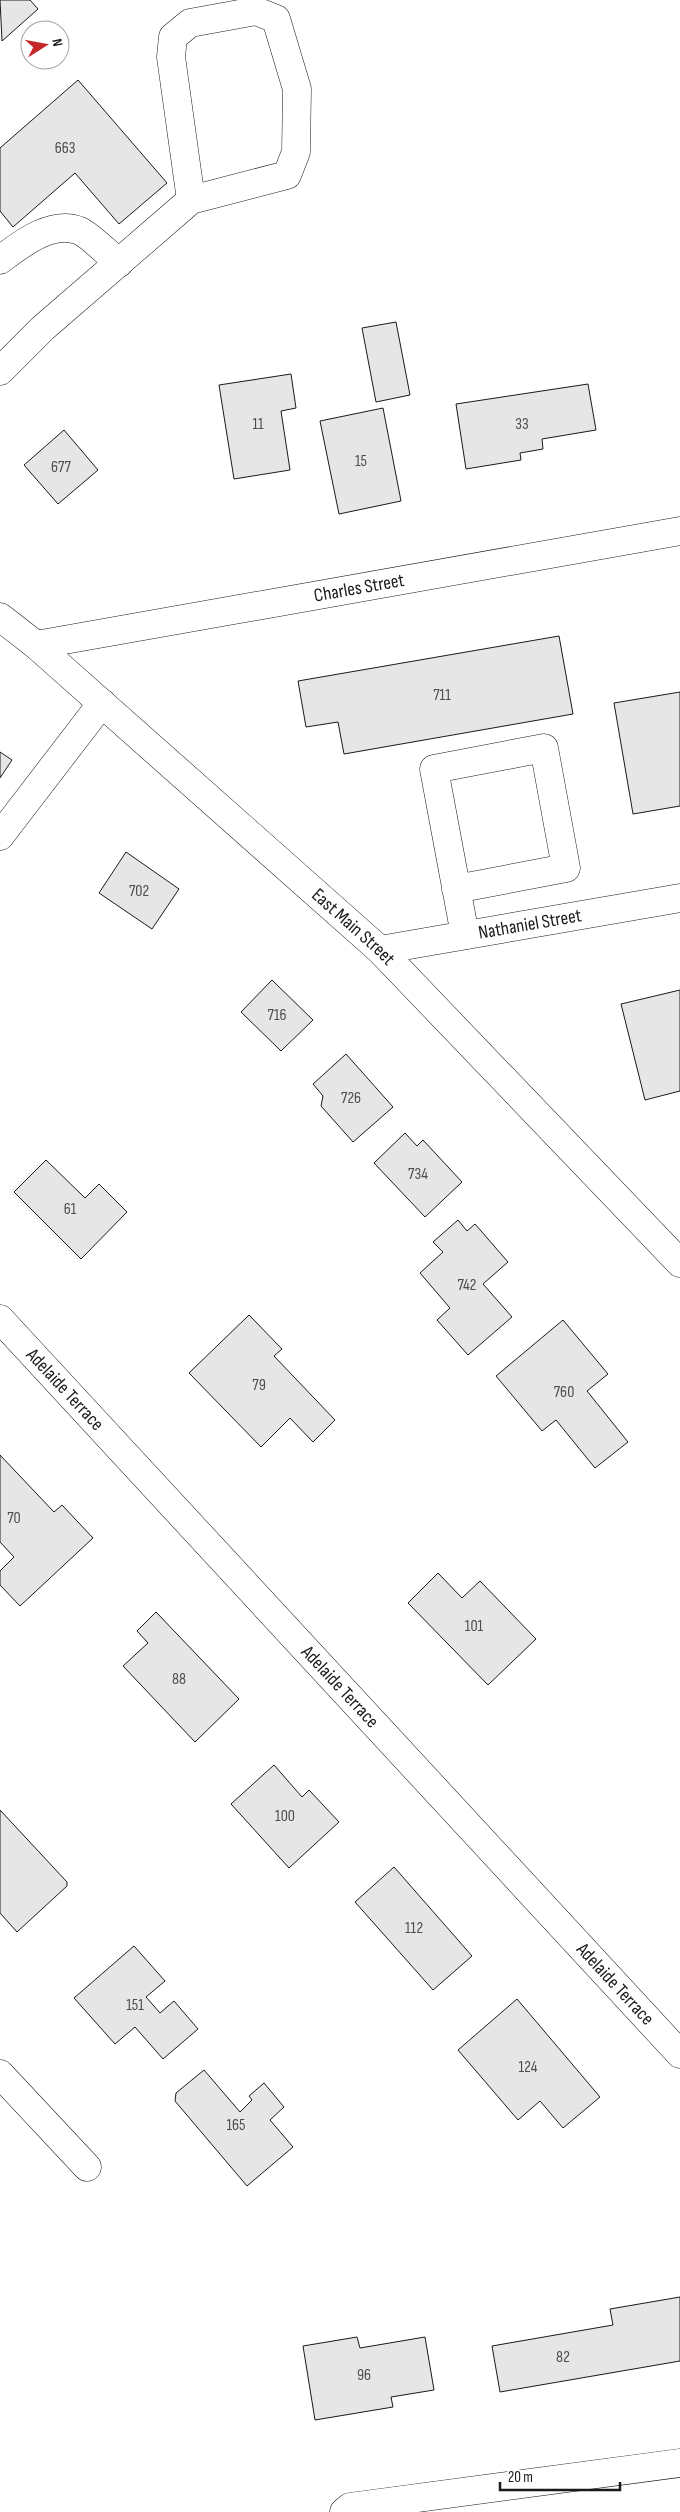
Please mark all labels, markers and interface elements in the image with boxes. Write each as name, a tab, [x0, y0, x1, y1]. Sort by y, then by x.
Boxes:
north arrow	[20, 20, 70, 70]
text: N	[48, 37, 66, 48]
house number: 663	[55, 139, 75, 158]
house number: 11	[252, 415, 264, 434]
house number: 33	[515, 415, 529, 434]
house number: 15	[355, 452, 367, 471]
house number: 677	[51, 458, 72, 477]
street label: Charles Street	[312, 569, 406, 607]
house number: 711	[433, 686, 451, 705]
house number: 702	[129, 882, 149, 901]
street label: East Main Street	[307, 883, 400, 970]
street label: Nathaniel Street	[476, 904, 583, 944]
house number: 716	[267, 1006, 287, 1025]
house number: 726	[341, 1089, 361, 1108]
house number: 734	[408, 1165, 428, 1184]
house number: 61	[64, 1200, 77, 1219]
house number: 742	[458, 1276, 476, 1295]
street label: Adelaide Terrace	[21, 1343, 109, 1435]
house number: 79	[252, 1376, 266, 1395]
house number: 760	[554, 1383, 574, 1402]
house number: 70	[7, 1509, 21, 1528]
house number: 101	[465, 1617, 484, 1636]
street label: Adelaide Terrace	[296, 1640, 384, 1733]
house number: 88	[172, 1670, 186, 1689]
house number: 100	[275, 1807, 295, 1826]
house number: 112	[405, 1919, 423, 1938]
street label: Adelaide Terrace	[571, 1937, 659, 2030]
house number: 151	[126, 1996, 144, 2015]
house number: 124	[519, 2058, 538, 2077]
house number: 165	[226, 2116, 246, 2135]
house number: 82	[556, 2348, 570, 2367]
house number: 96	[357, 2366, 371, 2385]
scale bar	[500, 2460, 620, 2492]
text: 20 m	[508, 2468, 533, 2487]

